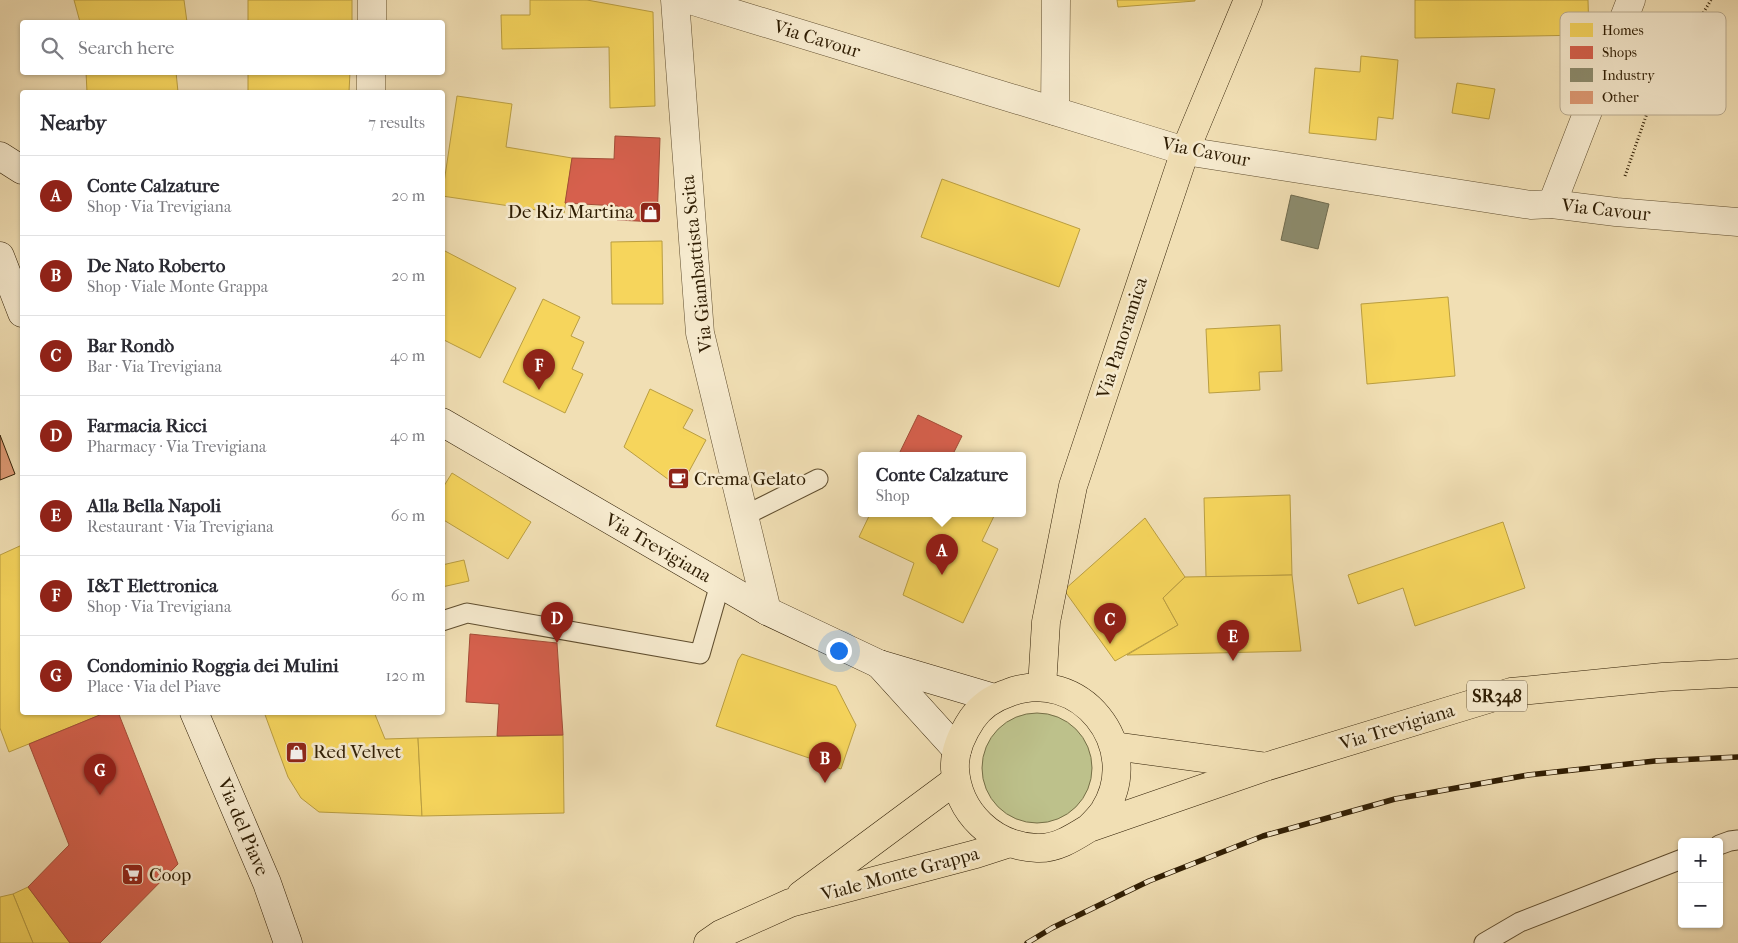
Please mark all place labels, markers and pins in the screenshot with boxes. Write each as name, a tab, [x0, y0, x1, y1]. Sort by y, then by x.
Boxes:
shop icon: De Riz Martina	[638, 200, 662, 224]
place label: De Riz Martina	[508, 201, 634, 223]
pin: F	[523, 349, 555, 390]
cafe icon: Crema Gelato	[666, 467, 690, 491]
place label: Crema Gelato	[694, 468, 806, 490]
pin: A	[926, 534, 958, 575]
pin: D	[541, 602, 573, 643]
pin: C	[1094, 603, 1126, 644]
pin: E	[1217, 620, 1249, 661]
shop icon: Red Velvet	[285, 740, 309, 764]
place label: Red Velvet	[313, 741, 402, 763]
pin: B	[809, 742, 841, 783]
pin: G	[84, 754, 116, 795]
supermarket icon: Coop	[121, 863, 145, 887]
place label: Coop	[149, 864, 191, 886]

